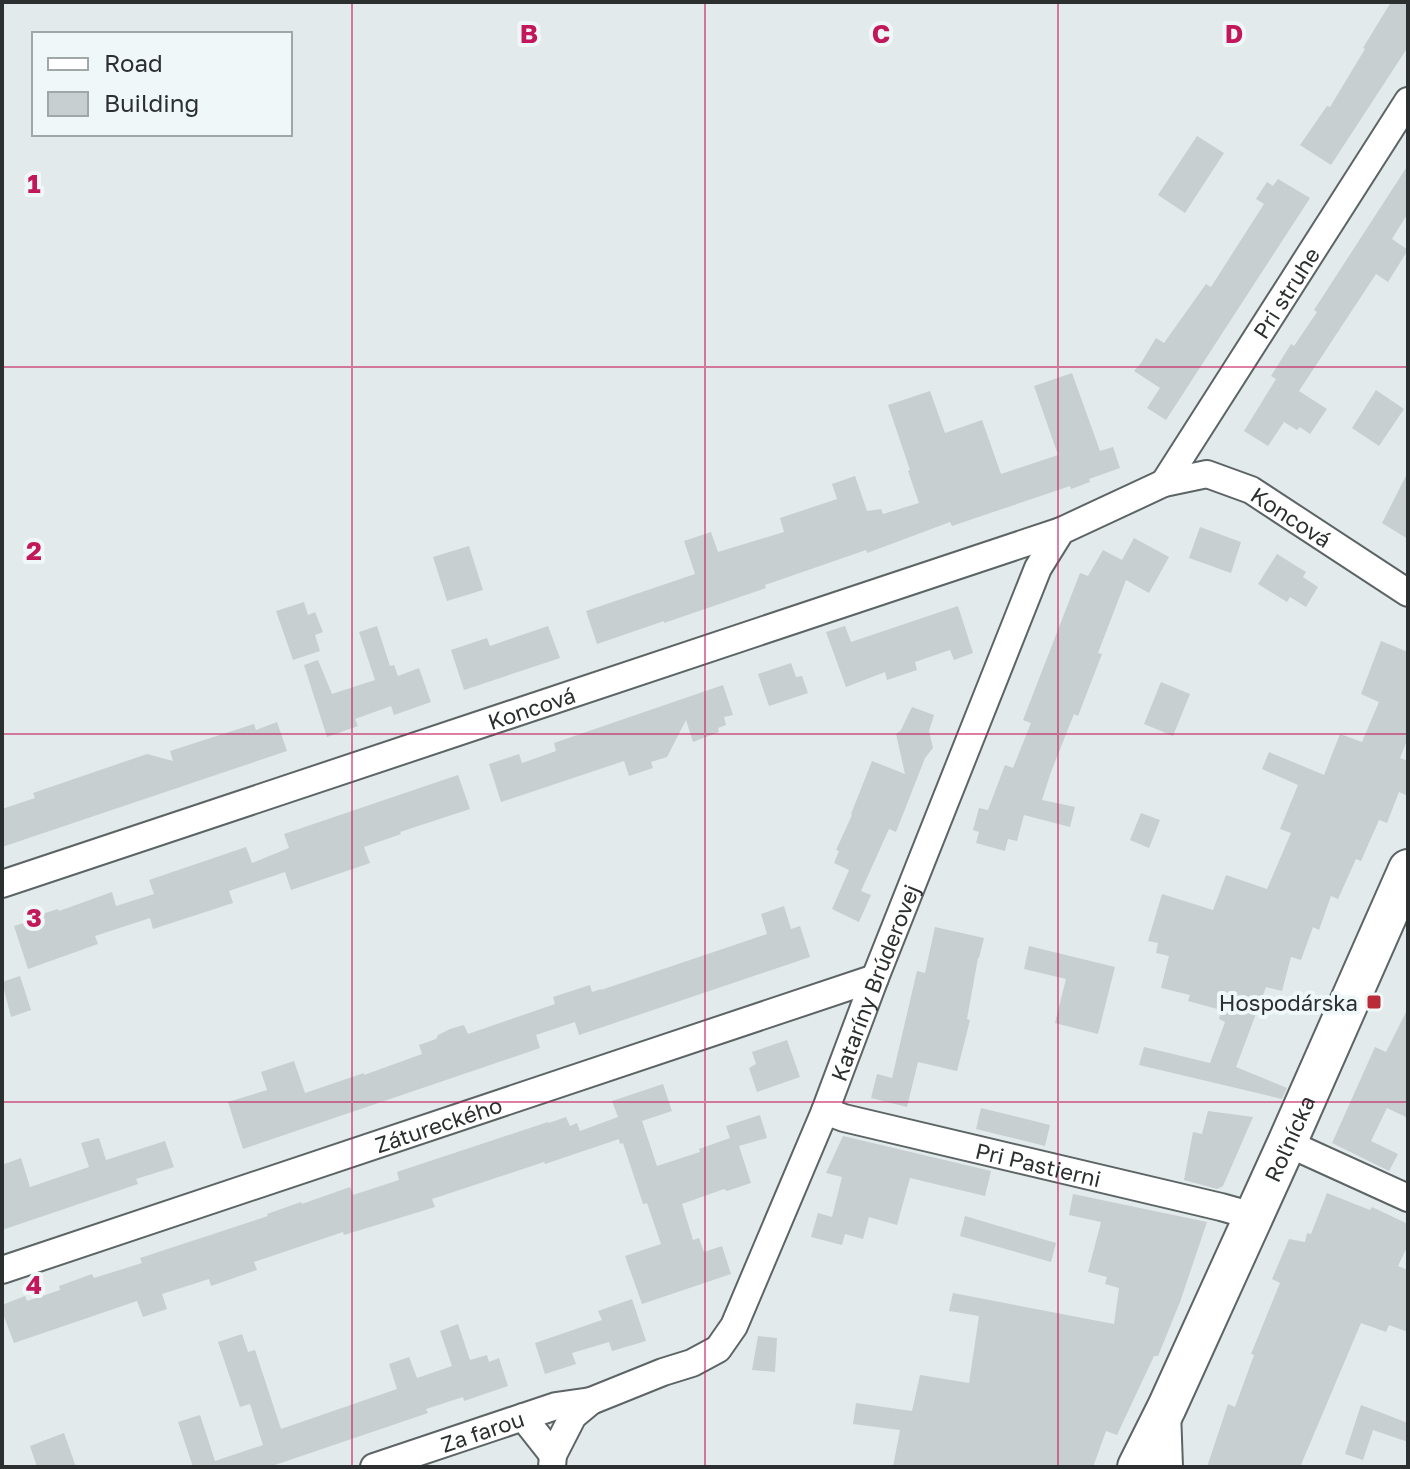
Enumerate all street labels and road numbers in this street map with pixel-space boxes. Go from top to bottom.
street label: Pri struhe [1247,242,1325,343]
street label: Koncová [1246,481,1337,553]
street label: Koncová [484,680,578,735]
street label: Kataríny Brúderovej [824,880,924,1084]
street label: Zátureckého [371,1090,505,1158]
street label: Roľnícka [1258,1091,1320,1186]
street label: Pri Pastierni [973,1136,1104,1192]
street label: Za farou [437,1404,527,1457]

